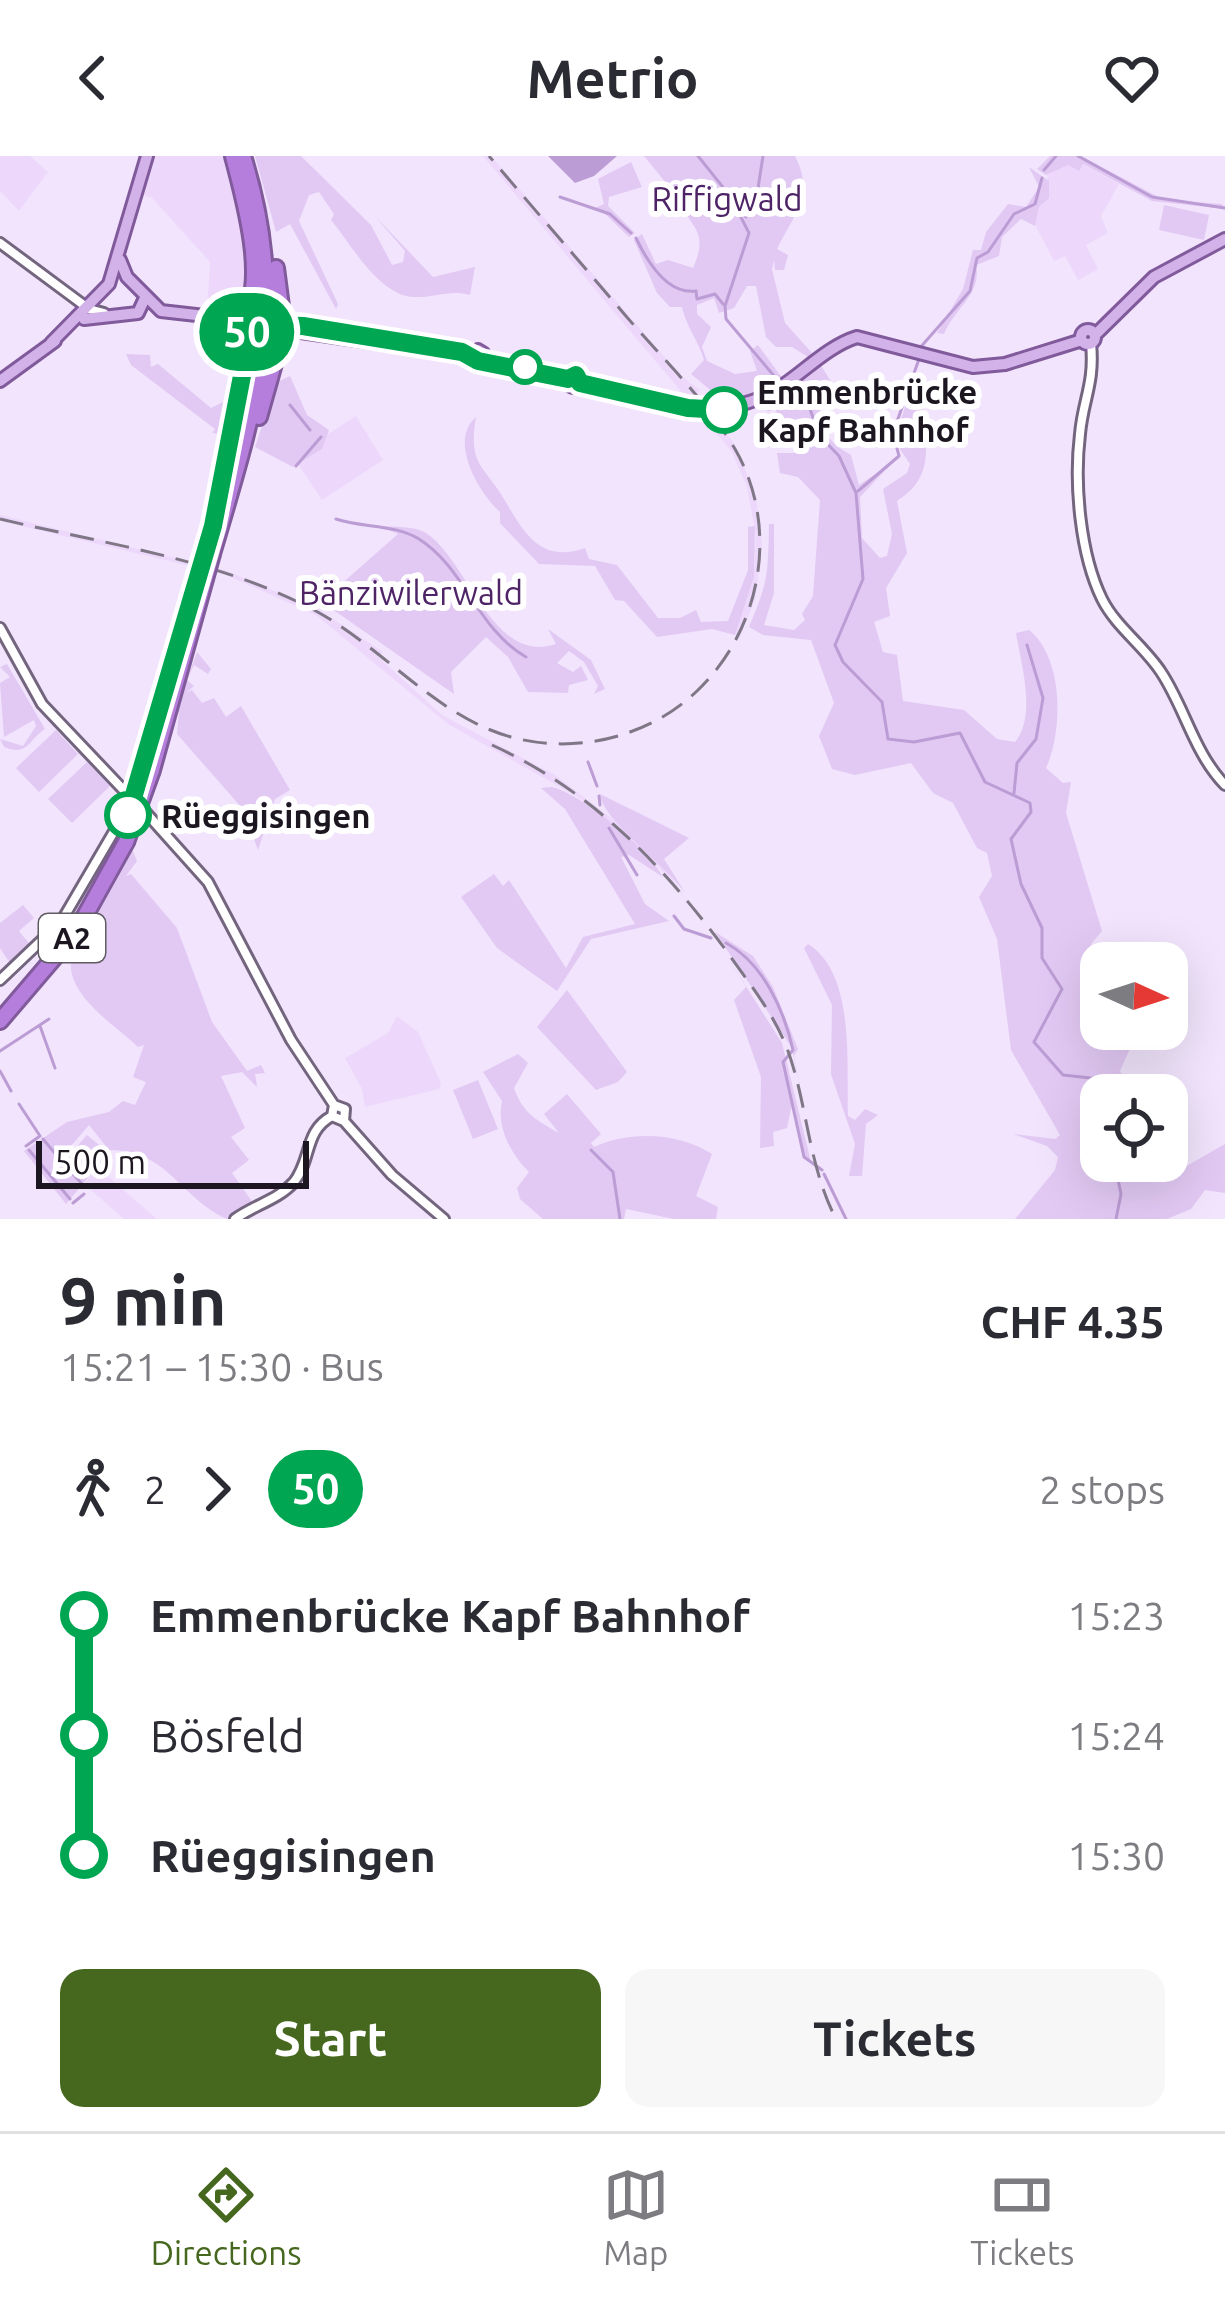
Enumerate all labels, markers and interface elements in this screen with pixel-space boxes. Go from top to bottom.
icon: back [60,45,126,111]
icon: heart [1099,45,1165,111]
text: Metrio [526,48,699,108]
park label: Riffigwald [651,180,803,217]
line badge: 50 [193,293,301,371]
text: 50 [223,308,271,355]
unlabelled marker [509,351,541,383]
place label: Emmenbrücke Kapf Bahnhof [757,373,977,448]
marker: Emmenbrücke Kapf Bahnhof [702,388,746,432]
park label: Bänziwilerwald [299,574,523,611]
marker: Rüeggisingen [106,793,150,837]
place label: Rüeggisingen [161,797,371,834]
road number: A2 [39,914,105,962]
north arrow [1080,942,1188,1050]
map controls [1080,942,1188,1182]
button: locate [1080,1074,1188,1182]
scale bar [36,1135,309,1188]
text: 500 m [54,1143,146,1180]
text: 9 min [60,1263,227,1337]
text: CHF 4.35 [980,1296,1165,1347]
text: 15:21 – 15:30 · Bus [60,1345,384,1388]
icon: walk [60,1456,126,1522]
icon: forward [184,1456,250,1522]
text: 50 [292,1465,339,1512]
text: 2 [144,1468,166,1511]
text: 2 stops [1039,1468,1165,1511]
text: Emmenbrücke Kapf Bahnhof [150,1590,750,1641]
text: 15:23 [1067,1594,1165,1637]
text: Bösfeld [150,1710,305,1761]
text: 15:24 [1067,1714,1165,1757]
text: Rüeggisingen [150,1830,436,1881]
text: 15:30 [1067,1834,1165,1877]
button: Start [60,1969,601,2107]
button: Tickets [625,1969,1165,2107]
tab: Directions [151,2162,302,2271]
tab: Map [603,2162,669,2271]
tab: Tickets [970,2162,1074,2271]

